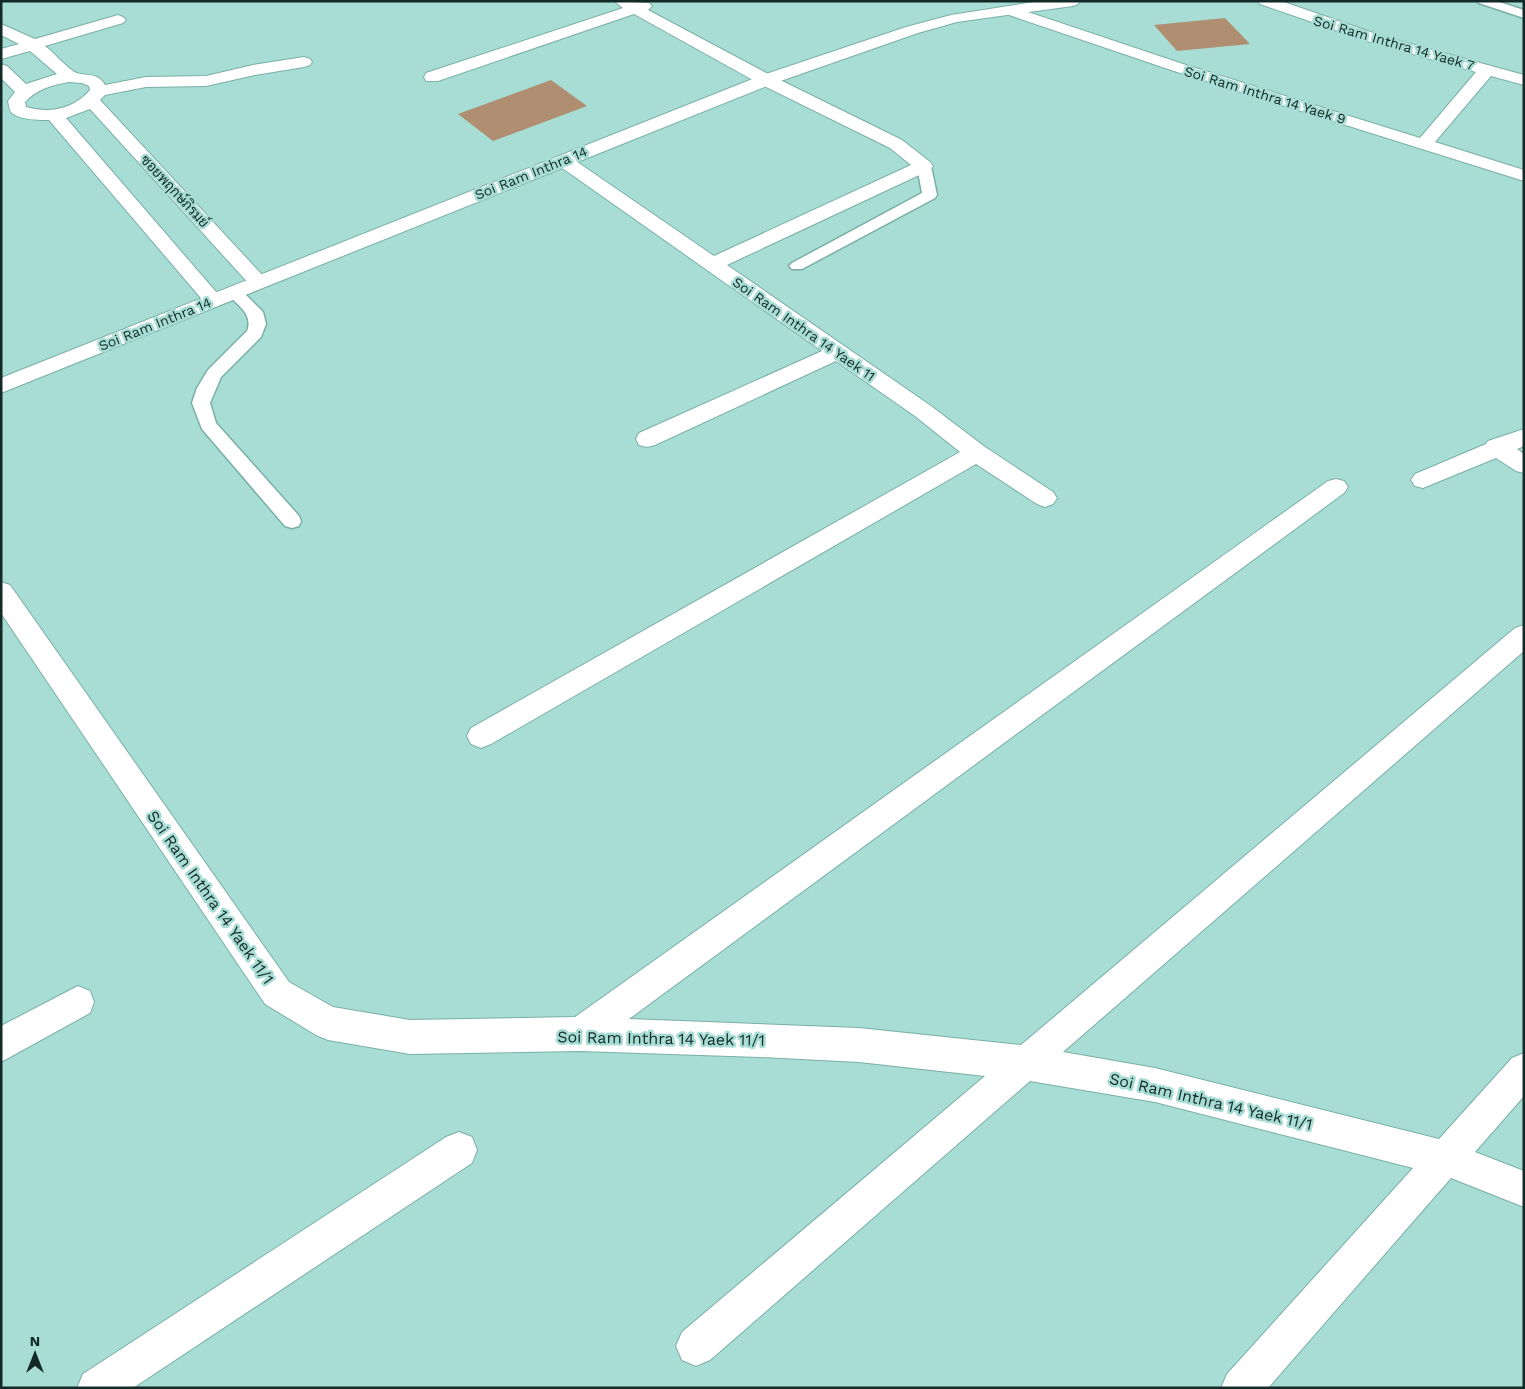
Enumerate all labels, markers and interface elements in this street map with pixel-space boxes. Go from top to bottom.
street label: Soi Ram Inthra 14 Yaek 7 [1312,12,1476,74]
street label: Soi Ram Inthra 14 Yaek 9 [1182,63,1348,127]
street label: Soi Ram Inthra 14 [472,143,590,203]
street label: ซอยพฤกษ์ภิรมย์ [137,151,213,231]
street label: Soi Ram Inthra 14 Yaek 11 [730,274,878,384]
street label: Soi Ram Inthra 14 [96,294,214,354]
street label: Soi Ram Inthra 14 Yaek 11/1 [143,807,278,988]
street label: Soi Ram Inthra 14 Yaek 11/1 [557,1027,765,1050]
street label: Soi Ram Inthra 14 Yaek 11/1 [1108,1069,1314,1134]
north arrow [10,1329,60,1379]
text: N [30,1333,40,1349]

